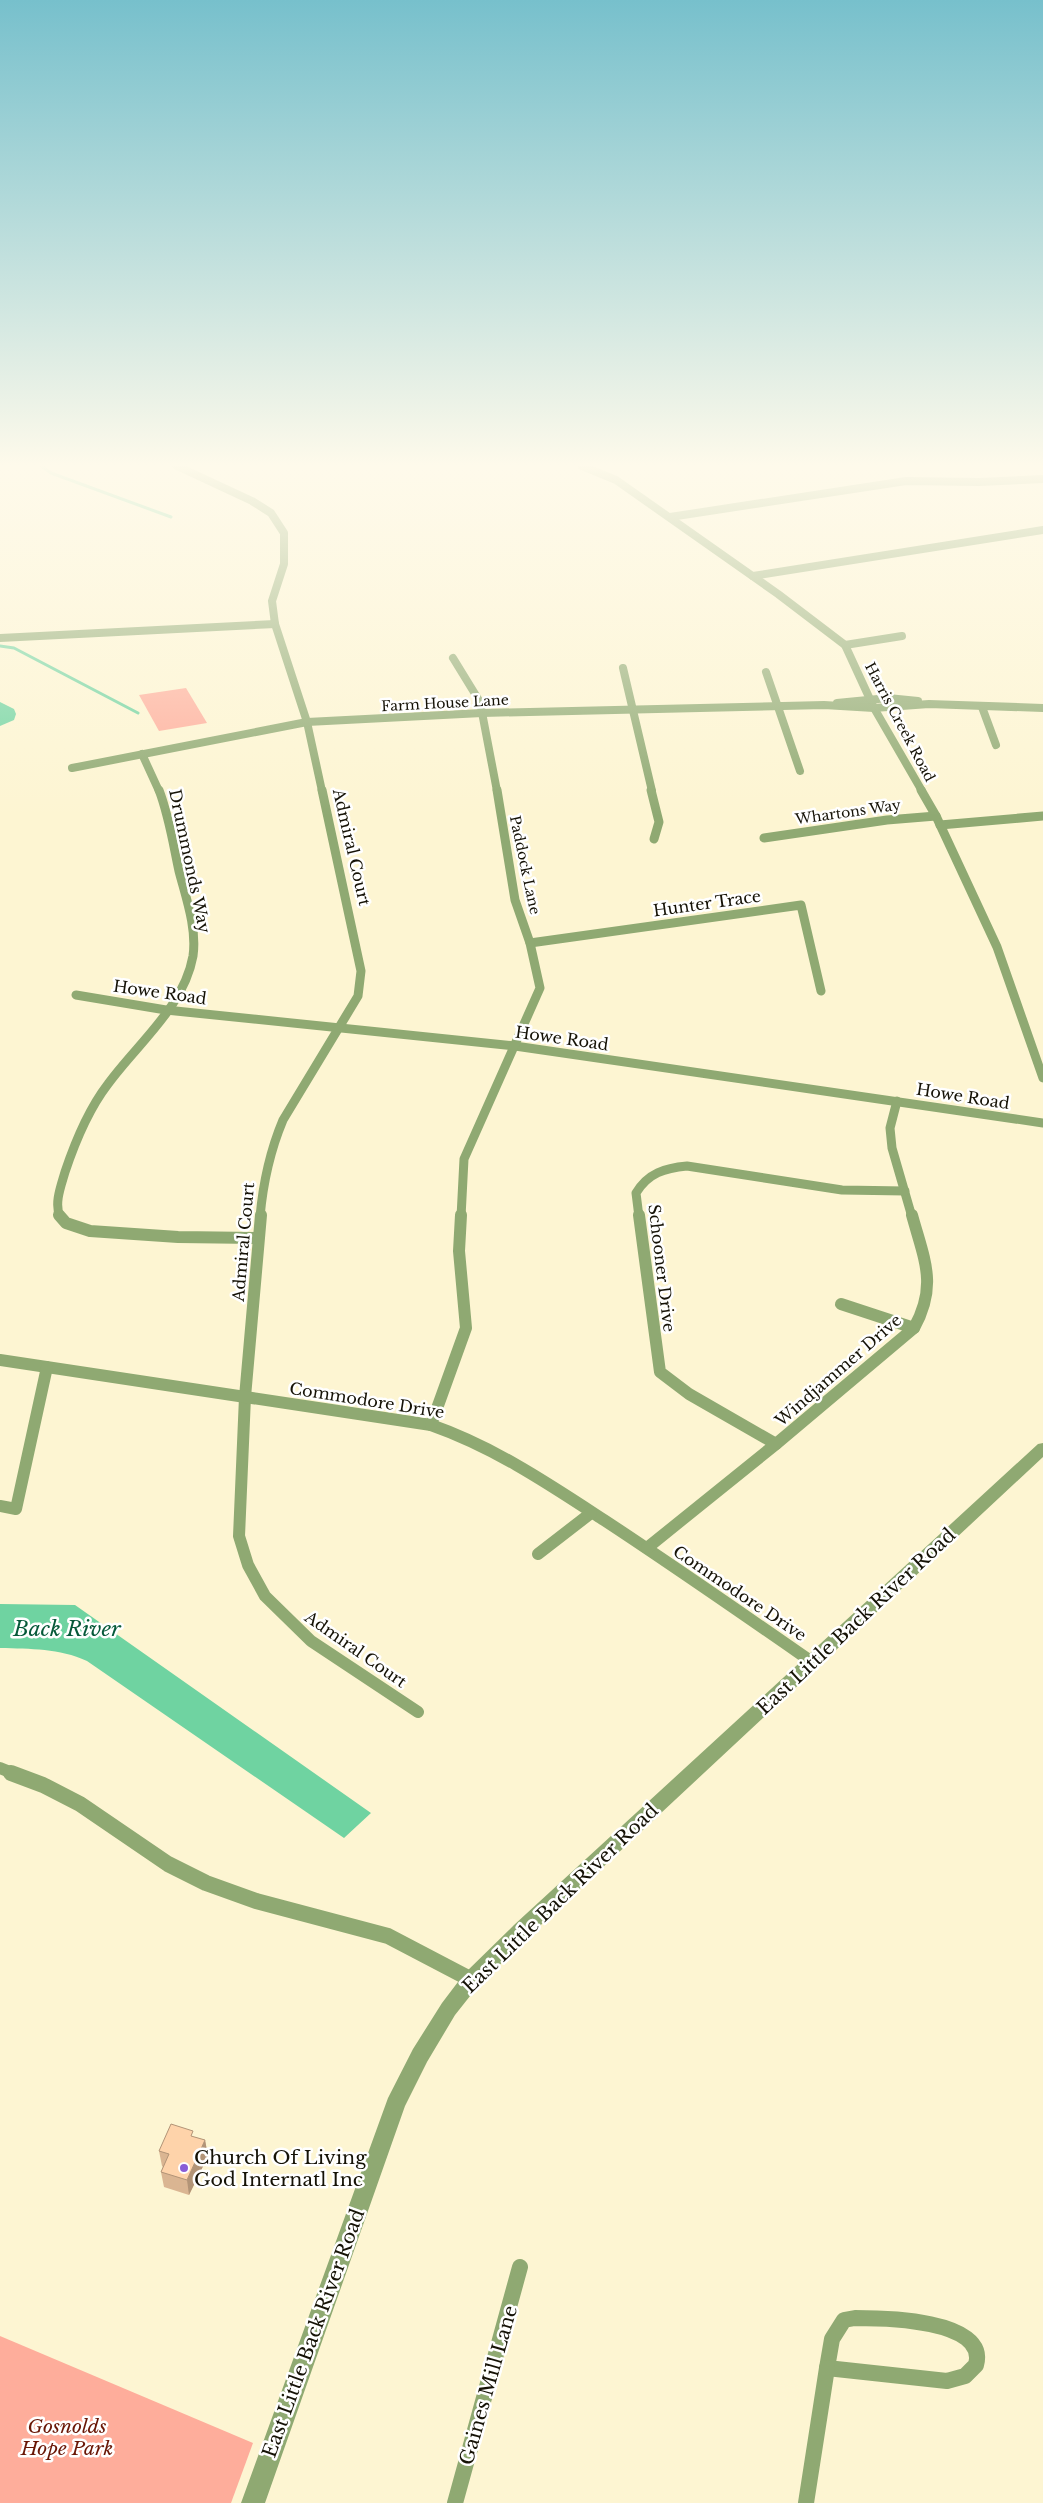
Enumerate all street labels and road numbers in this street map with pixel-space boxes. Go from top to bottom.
street label: Harris Creek Road [861,659,939,785]
street label: Farm House Lane [381,691,509,715]
street label: Admiral Court [329,786,375,907]
street label: Drummonds Way [165,787,215,935]
street label: Whartons Way [793,796,902,828]
street label: Paddock Lane [506,814,544,916]
street label: Hunter Trace [652,886,762,920]
street label: Howe Road [112,976,208,1008]
street label: Howe Road [514,1022,610,1054]
street label: Howe Road [915,1079,1011,1113]
street label: Admiral Court [228,1182,258,1303]
street label: Schooner Drive [644,1203,680,1333]
street label: Windjammer Drive [770,1310,905,1431]
street label: Commodore Drive [288,1378,446,1422]
street label: East Little Back River Road [752,1523,960,1719]
street label: Commodore Drive [670,1541,810,1645]
street label: Admiral Court [300,1606,411,1691]
street label: East Little Back River Road [458,1799,663,1998]
street label: East Little Back River Road [258,2206,369,2461]
street label: Gaines Mill Lane [455,2303,522,2468]

